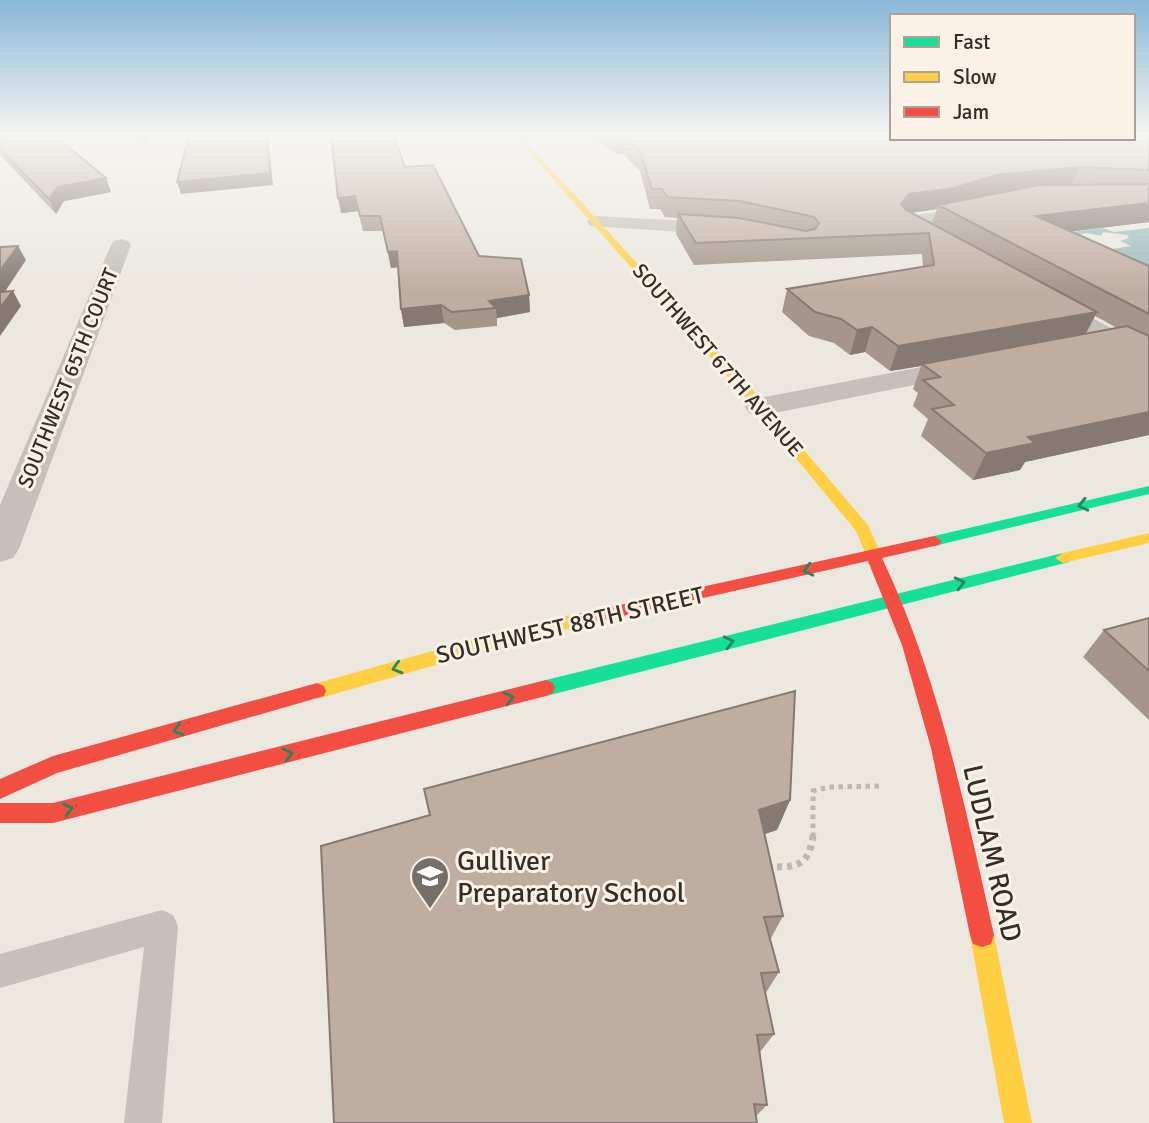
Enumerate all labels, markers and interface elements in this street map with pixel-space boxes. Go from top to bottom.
legend [890,14,1135,140]
text: Fast [953,29,990,55]
text: Slow [953,64,997,90]
text: Jam [953,99,989,125]
street label: SOUTHWEST 67TH AVENUE [627,258,809,462]
street label: SOUTHWEST 65TH COURT [12,264,124,492]
one-way arrow [1077,497,1089,511]
one-way arrow [802,562,814,576]
one-way arrow [954,577,966,591]
street label: SOUTHWEST 88TH STREET [433,580,707,670]
one-way arrow [723,636,735,650]
one-way arrow [391,660,403,674]
one-way arrow [503,692,515,706]
one-way arrow [172,722,184,737]
one-way arrow [282,748,294,762]
street label: LUDLAM ROAD [955,761,1029,945]
one-way arrow [62,803,74,817]
place label: Gulliver Preparatory School [457,844,685,910]
school or university icon: Gulliver Preparatory School [409,855,451,910]

